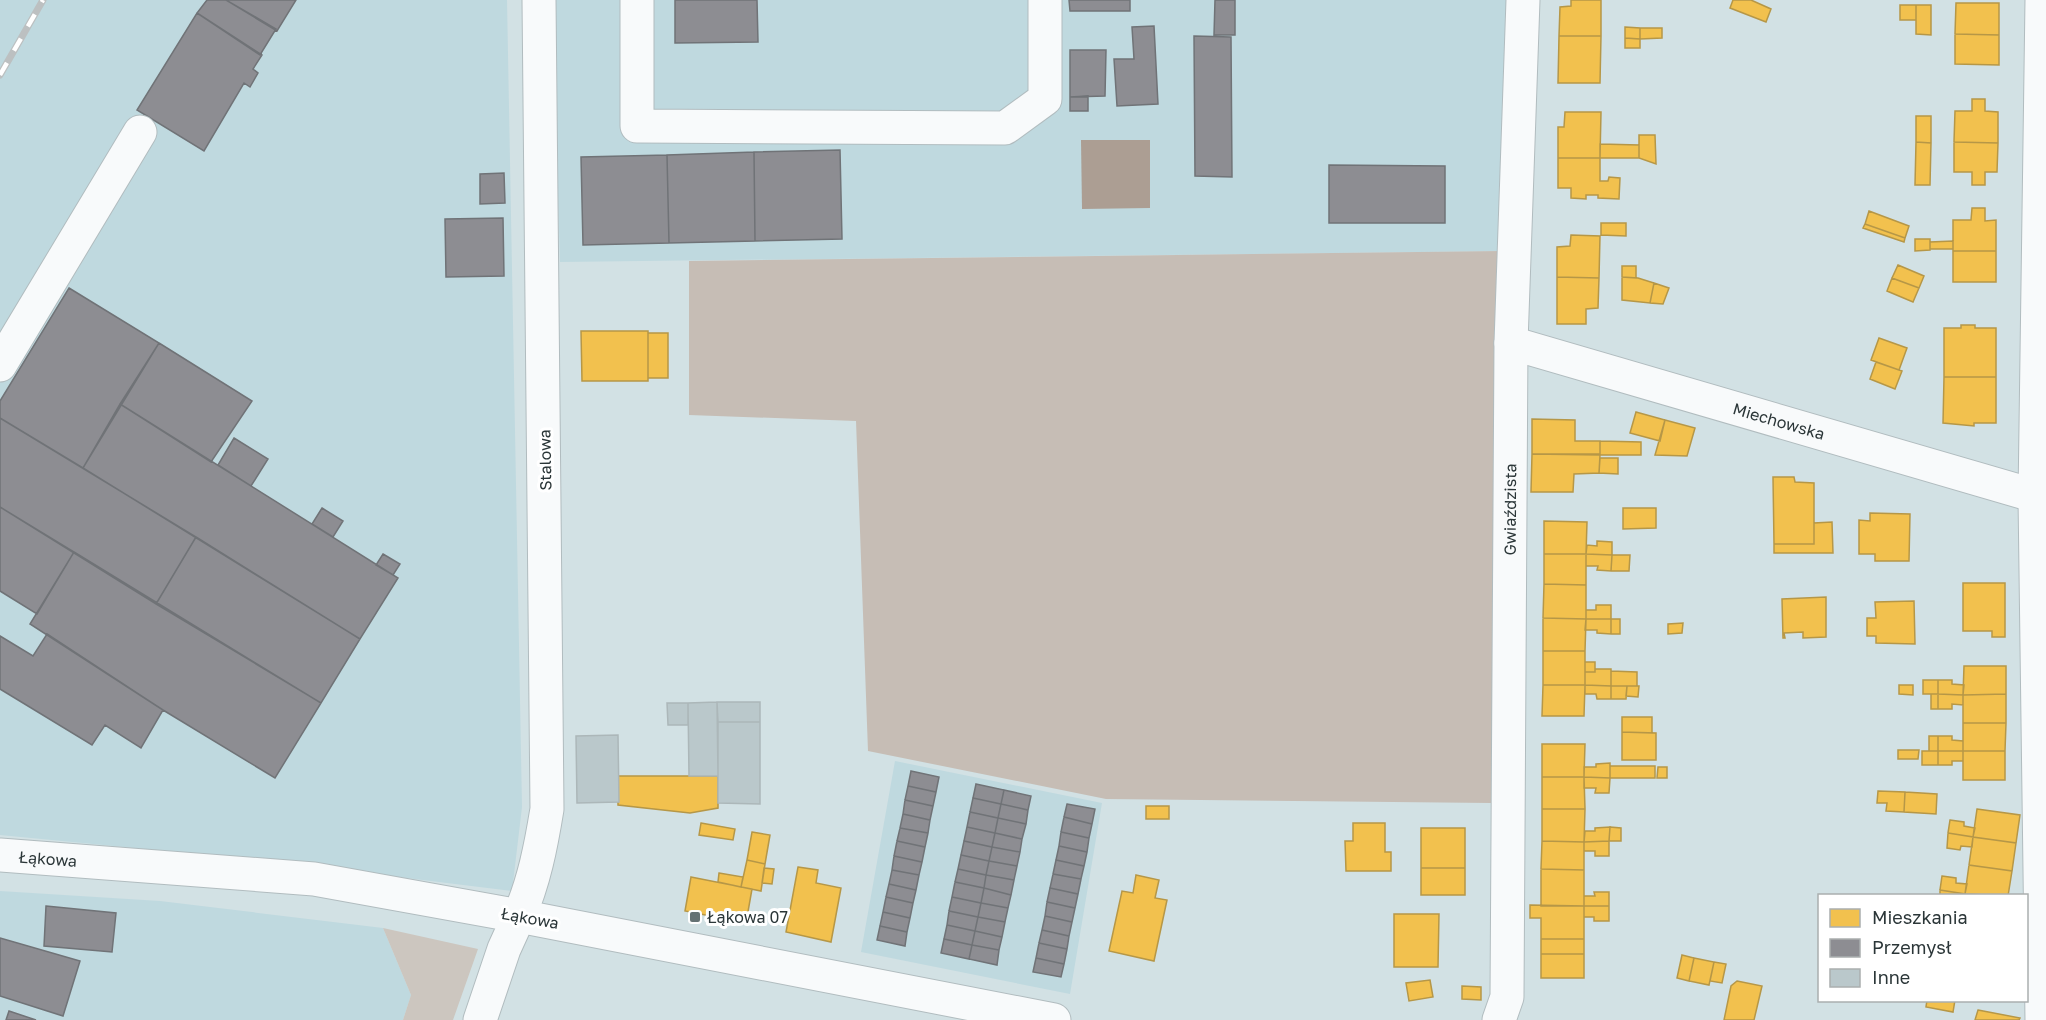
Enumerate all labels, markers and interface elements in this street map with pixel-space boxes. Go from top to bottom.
street label: Miechowska [1731,398,1827,444]
street label: Stalowa [534,429,556,491]
street label: Gwiaździsta [1500,463,1520,555]
street label: Łąkowa [18,846,78,871]
legend [1818,894,2028,1002]
street label: Łąkowa [499,903,561,933]
text: Mieszkania [1872,906,1968,928]
place label: Łąkowa 07 [707,907,788,927]
marker: Łąkowa 07 [688,910,702,924]
text: Przemysł [1872,936,1952,958]
text: Inne [1872,966,1910,988]

